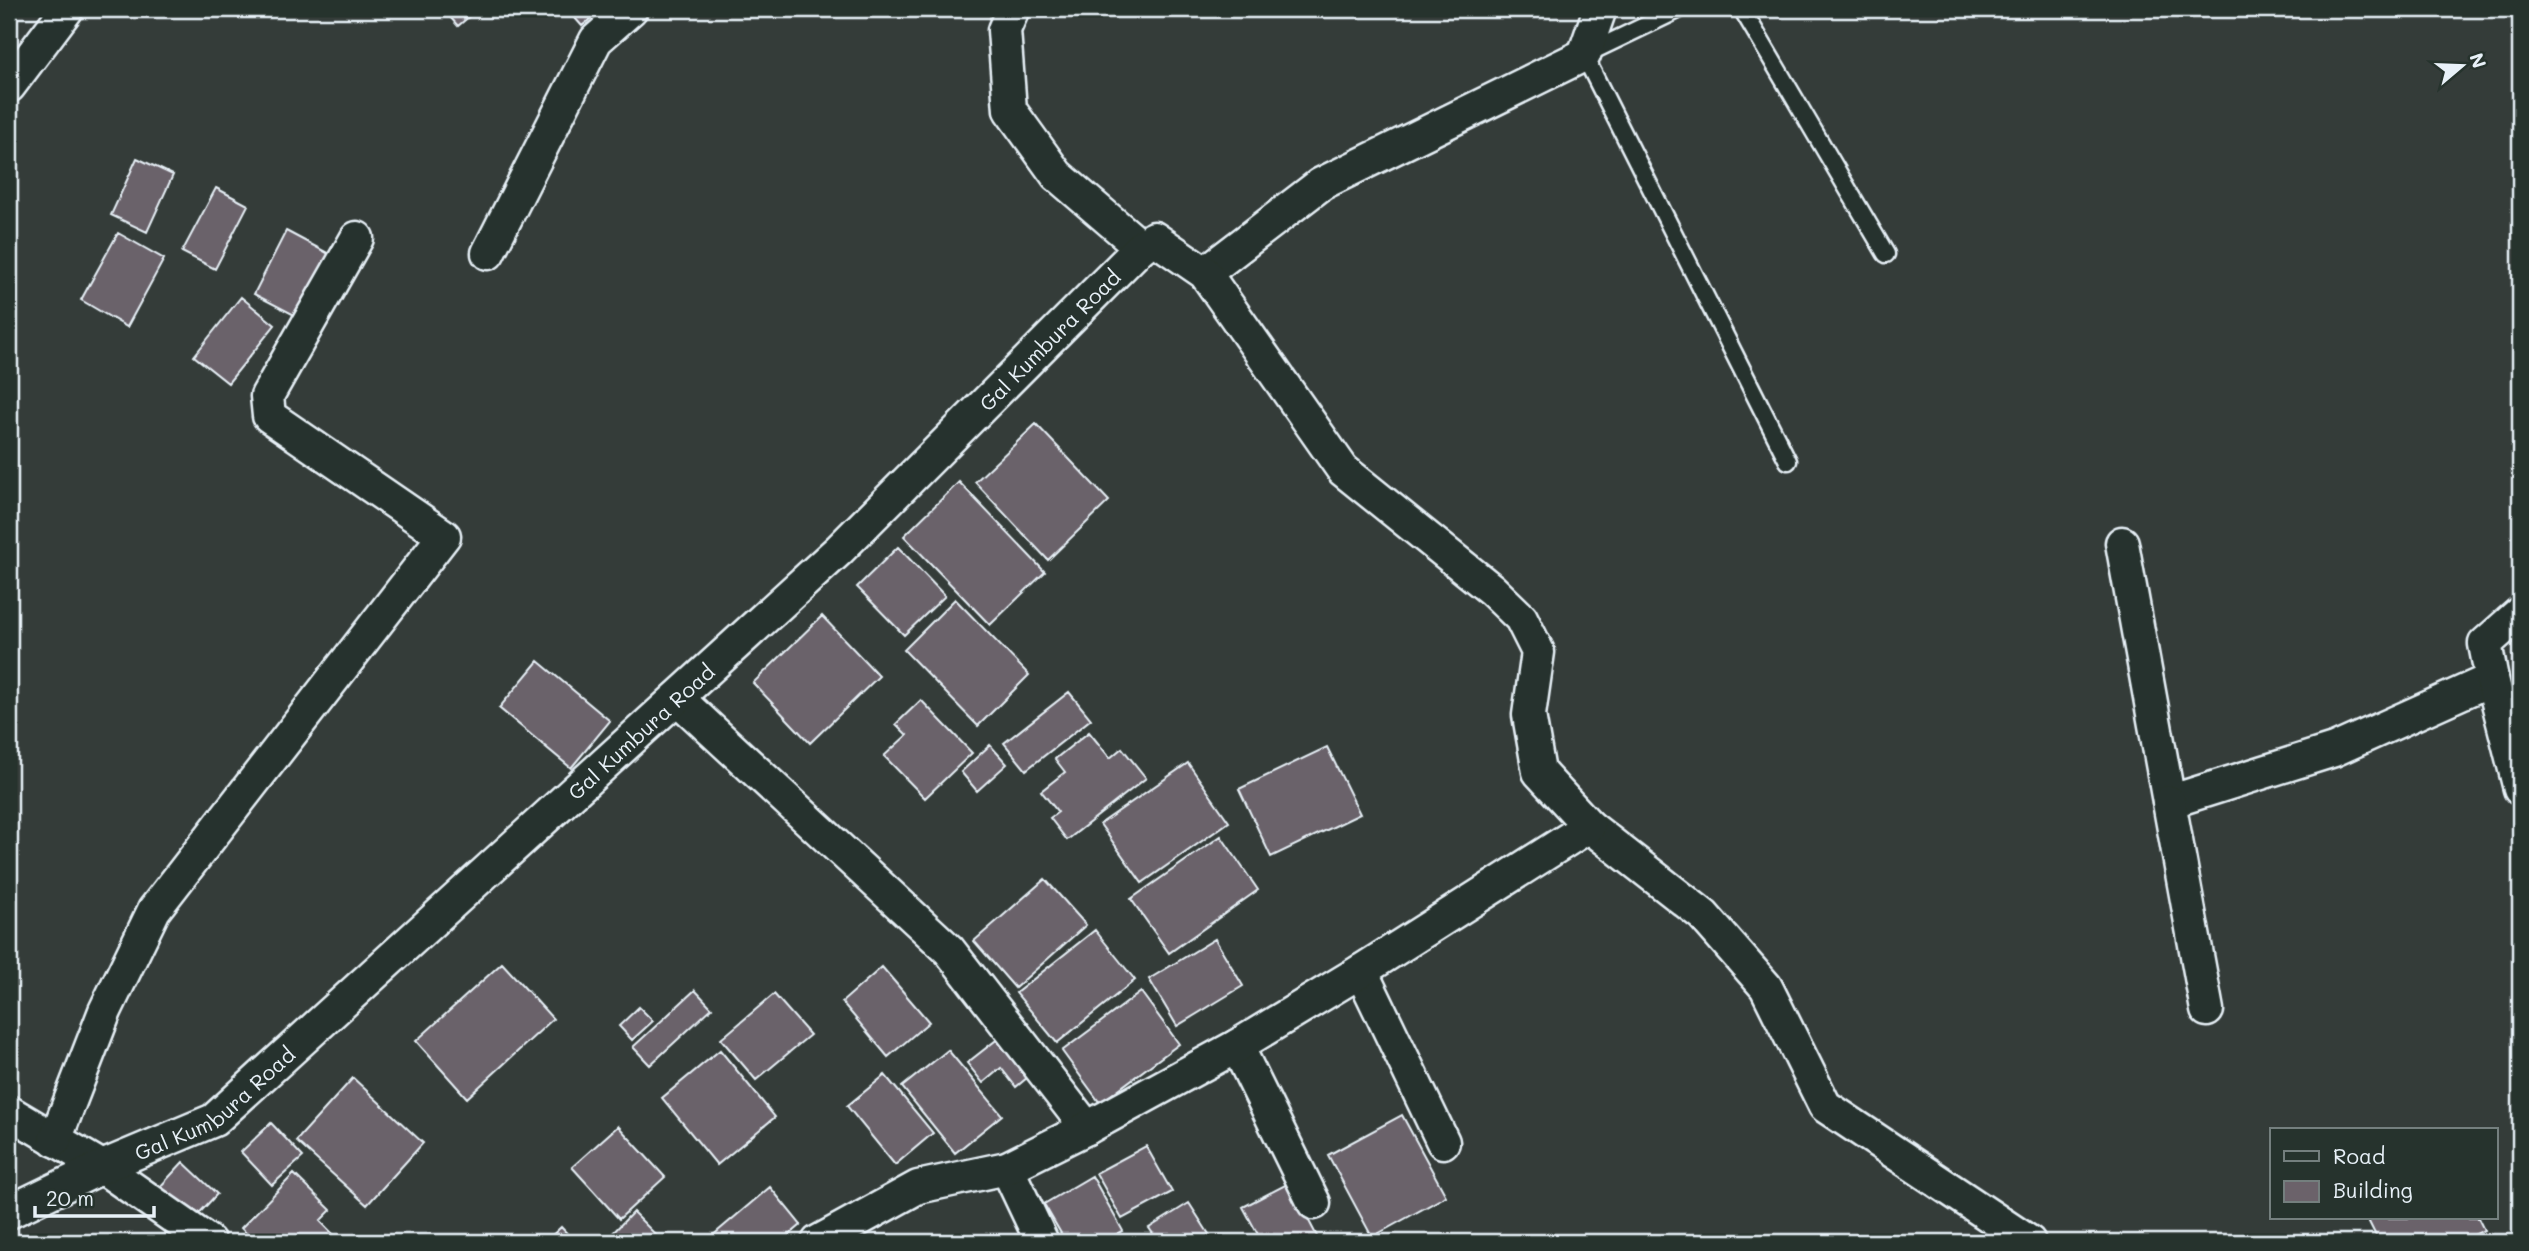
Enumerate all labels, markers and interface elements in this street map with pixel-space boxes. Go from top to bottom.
north arrow [2428,32,2498,102]
text: N [2464,49,2493,71]
street label: Gal Kumbura Road [973,263,1125,416]
street label: Gal Kumbura Road [561,657,720,805]
street label: Gal Kumbura Road [130,1040,300,1166]
legend [2270,1128,2498,1220]
text: Road [2333,1142,2385,1169]
scale bar [35,1174,154,1218]
text: Building [2333,1176,2413,1203]
text: 20 m [46,1184,94,1211]

